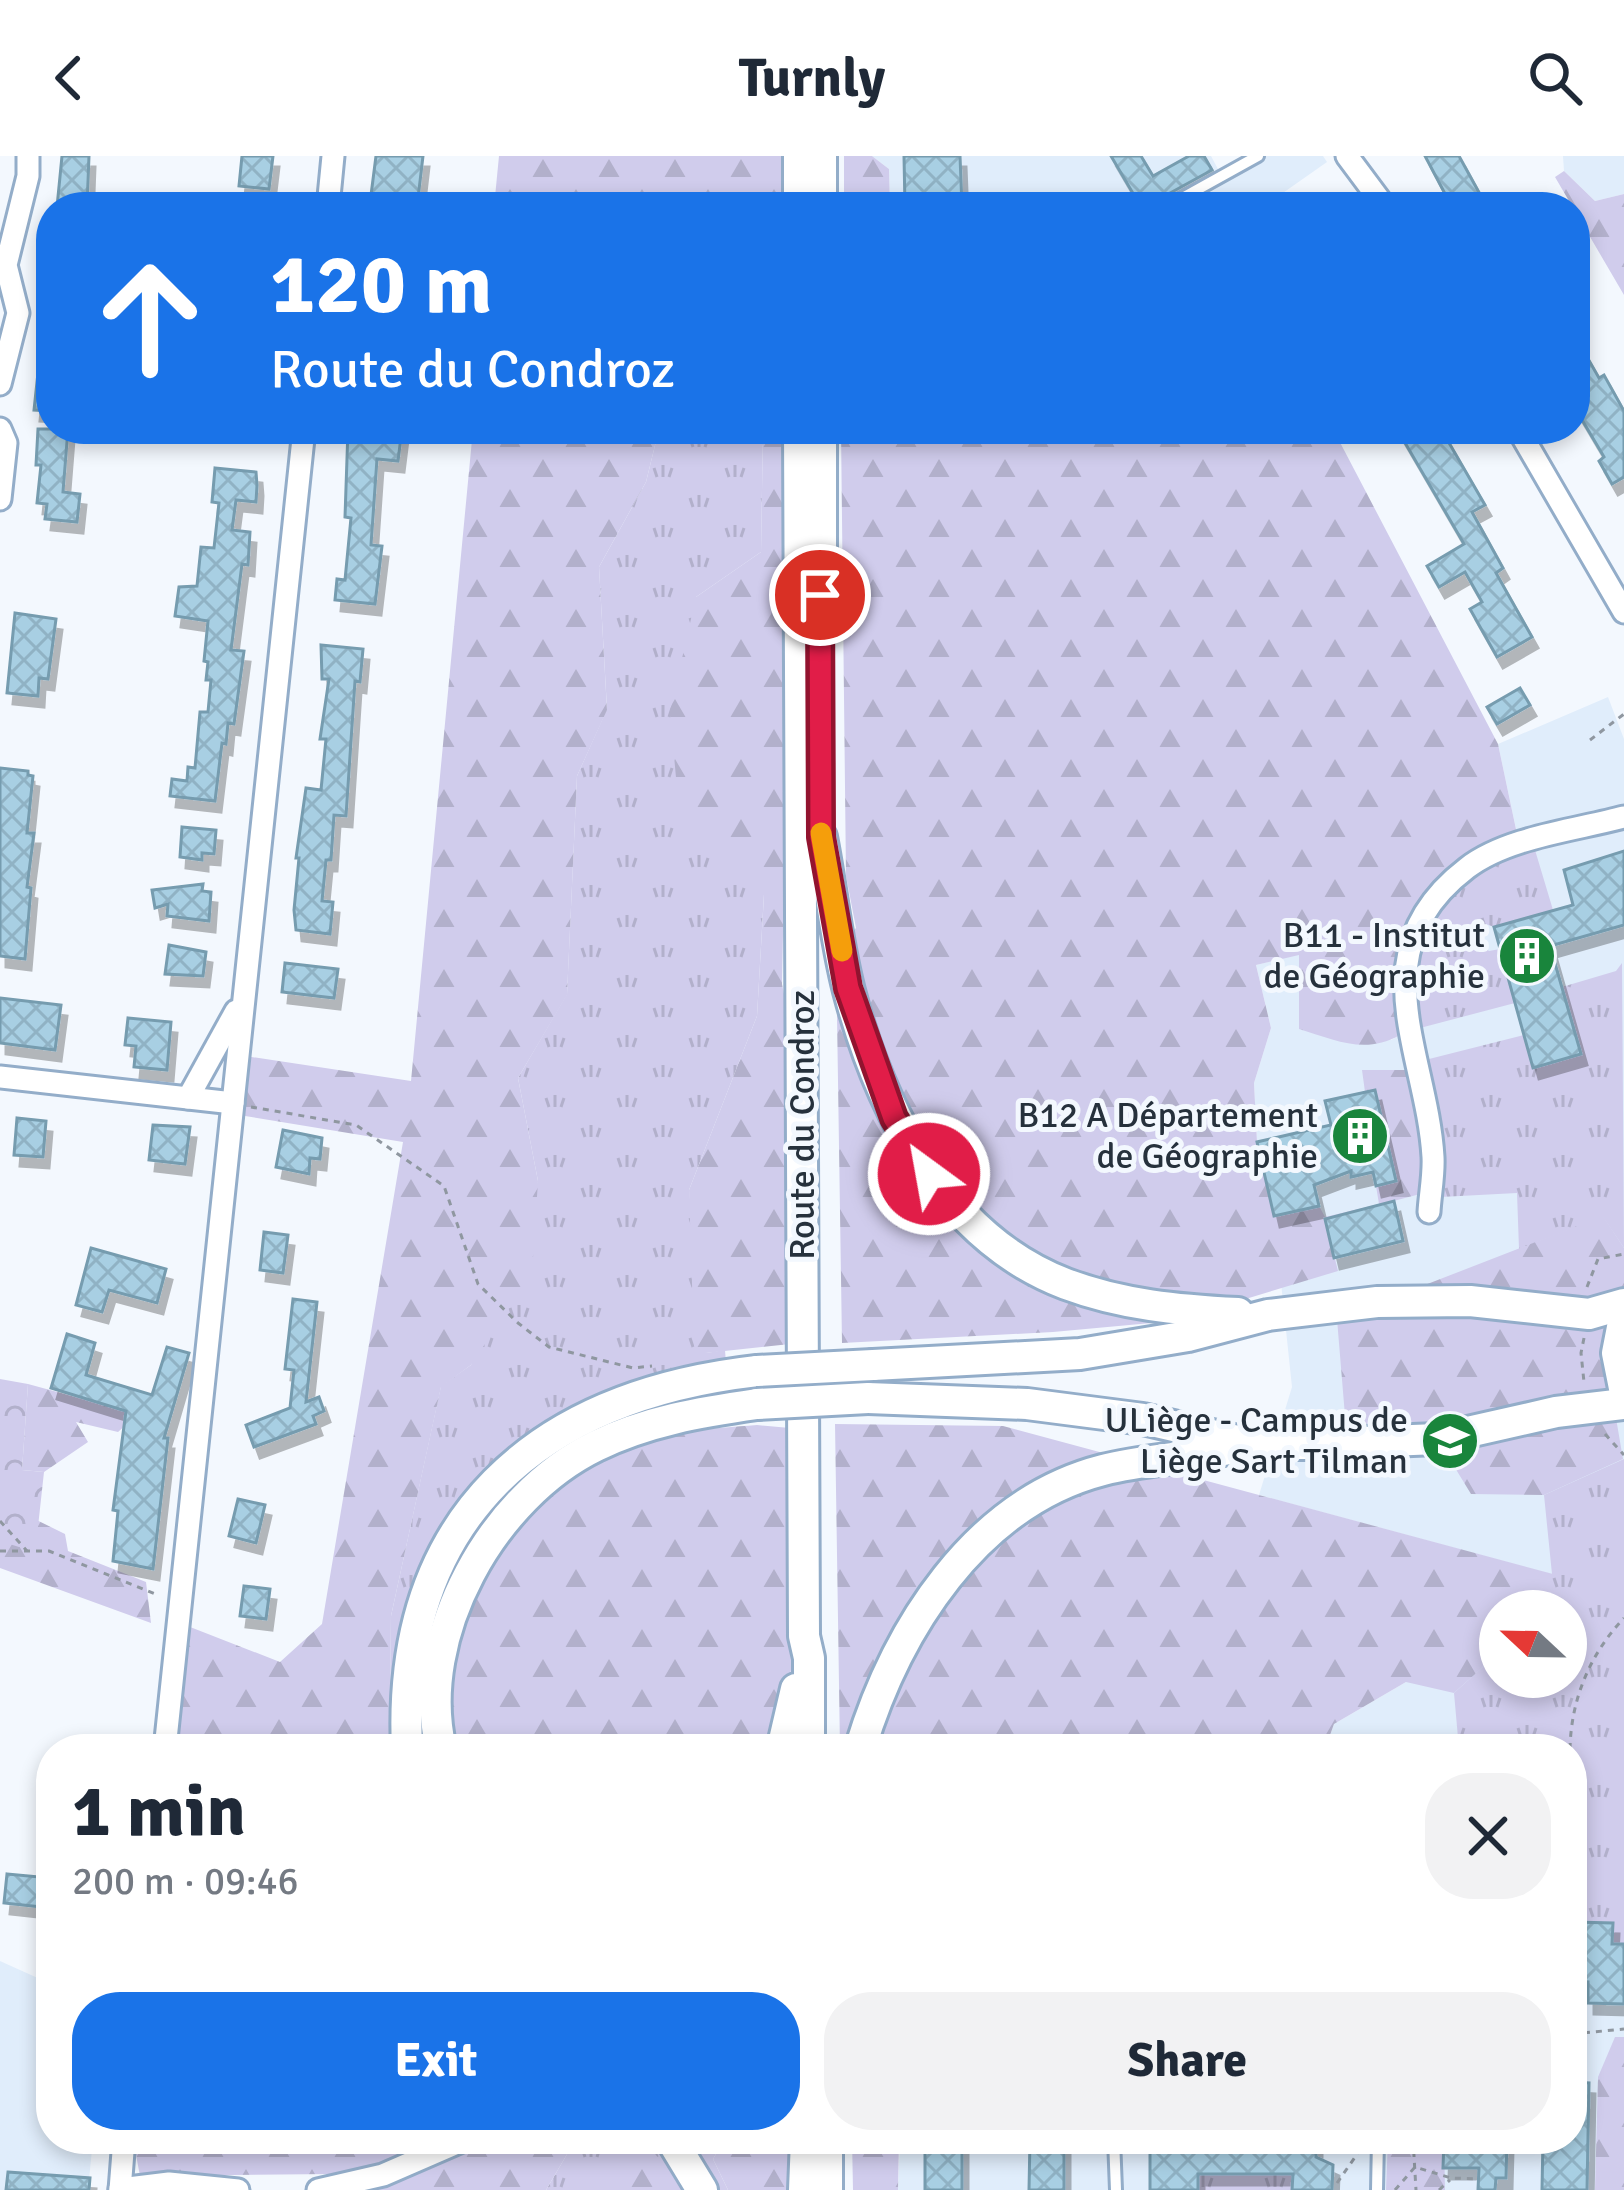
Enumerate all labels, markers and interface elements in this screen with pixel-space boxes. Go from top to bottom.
icon: back [36,45,102,111]
text: Turnly [739,45,885,112]
icon: search [1522,45,1588,111]
text: 120 m [270,233,492,337]
icon: ahead [72,240,228,396]
text: Route du Condroz [270,336,675,403]
pin [769,544,871,646]
icon: arrive [787,562,853,628]
place label: B11 - Institut de Géographie [1263,913,1485,999]
building icon: B11 - Institut de Géographie [1496,925,1558,987]
street label: Route du Condroz [780,990,825,1260]
place label: B12 A Département de Géographie [1018,1093,1318,1179]
building icon: B12 A Département de Géographie [1329,1105,1391,1167]
position arrow [866,1111,992,1237]
place label: ULiège - Campus de Liège Sart Tilman [1105,1398,1408,1484]
school or university icon: ULiège - Campus de Liège Sart Tilman [1419,1410,1481,1472]
north arrow [1479,1590,1587,1698]
map controls [1479,1590,1587,1698]
text: 1 min [72,1767,246,1856]
button: close [1425,1773,1551,1899]
text: 200 m · 09:46 [72,1857,299,1905]
button: Exit [72,1992,800,2130]
button: Share [824,1992,1551,2130]

